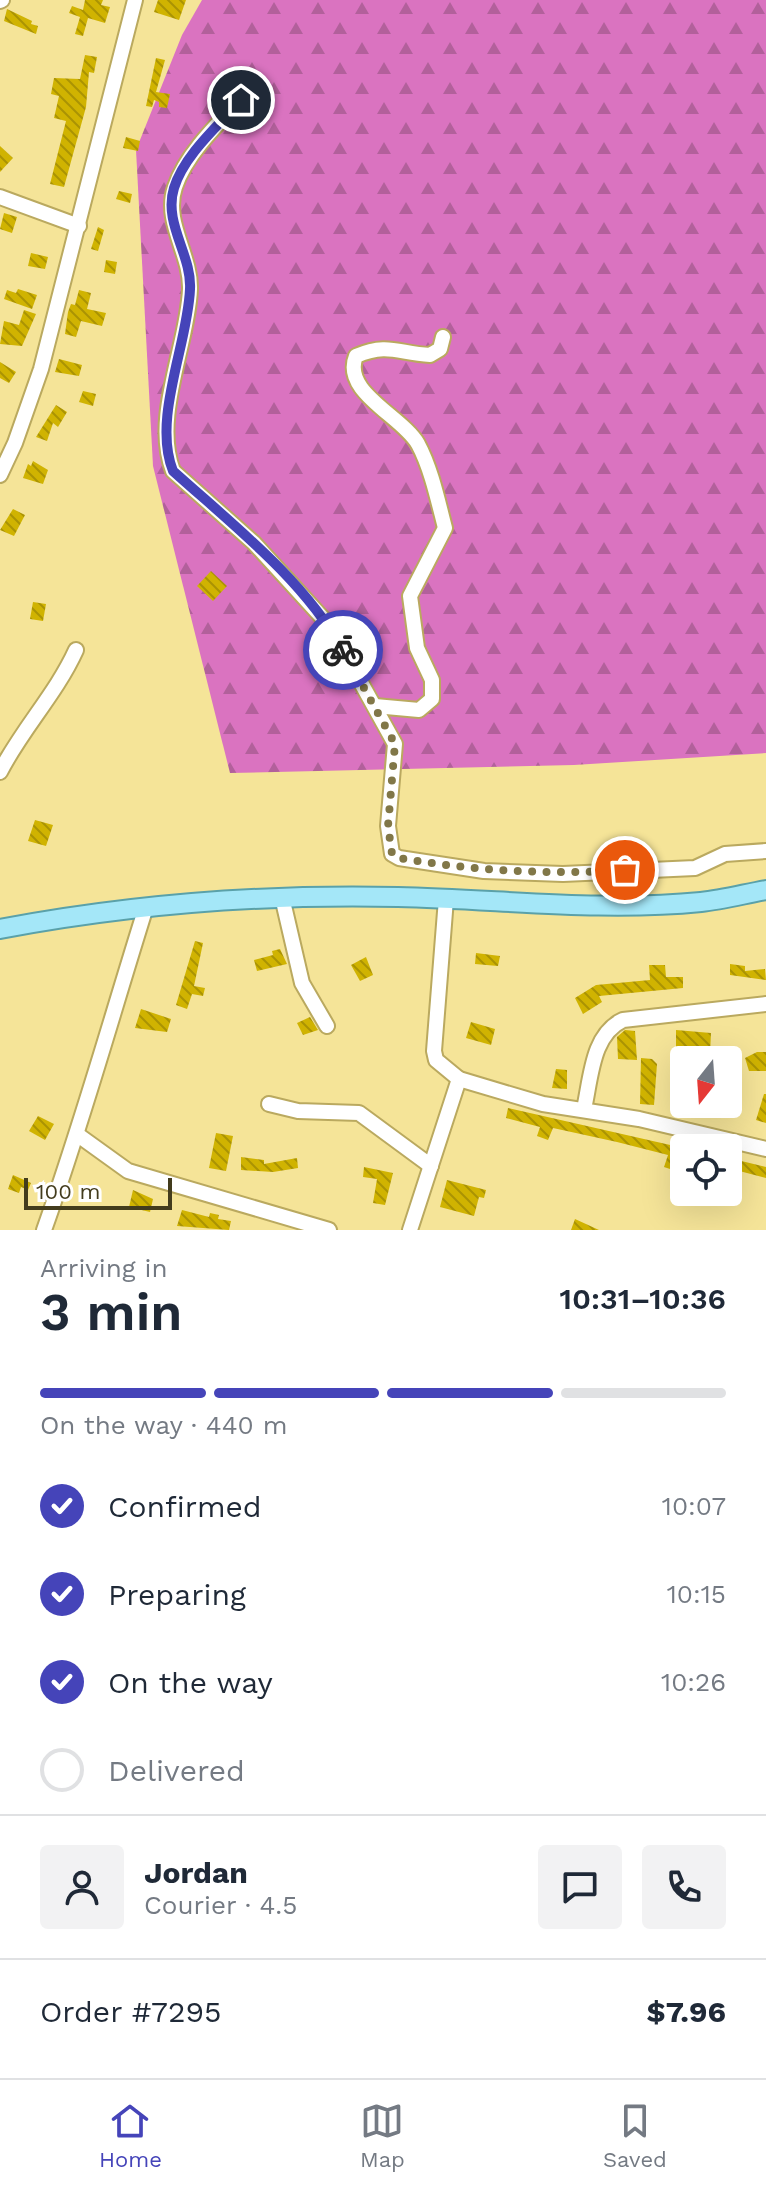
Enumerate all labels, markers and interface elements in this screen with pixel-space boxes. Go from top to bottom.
pin [207,66,275,134]
icon: home [219,78,263,122]
courier [303,610,383,690]
icon: bike [321,628,365,672]
pin [591,836,659,904]
icon: bag [603,848,647,892]
north arrow [670,1046,742,1118]
map controls [670,1046,742,1206]
button: locate [670,1134,742,1206]
scale bar [24,1174,172,1210]
text: 100 m [36,1179,100,1204]
text: Arriving in [40,1253,168,1283]
text: 10:31–10:36 [559,1281,726,1316]
text: 3 min [40,1282,183,1343]
text: On the way · 440 m [40,1410,287,1440]
icon: check [40,1484,84,1528]
text: Confirmed [108,1489,262,1524]
text: 10:07 [662,1491,726,1521]
icon: check [40,1572,84,1616]
text: Preparing [108,1577,246,1612]
text: 10:15 [667,1579,726,1609]
icon: check [40,1660,84,1704]
text: On the way [108,1665,273,1700]
text: 10:26 [661,1667,726,1697]
text: Delivered [108,1753,245,1788]
button: person [40,1845,124,1929]
button: chat [538,1845,622,1929]
button: phone [642,1845,726,1929]
text: Jordan [144,1855,248,1890]
text: Courier · 4.5 [144,1890,297,1920]
text: Order #7295 [40,1994,221,2029]
text: $7.96 [646,1994,726,2029]
tab: Home [99,2099,162,2172]
tab: Map [360,2099,405,2172]
tab: Saved [603,2099,667,2172]

